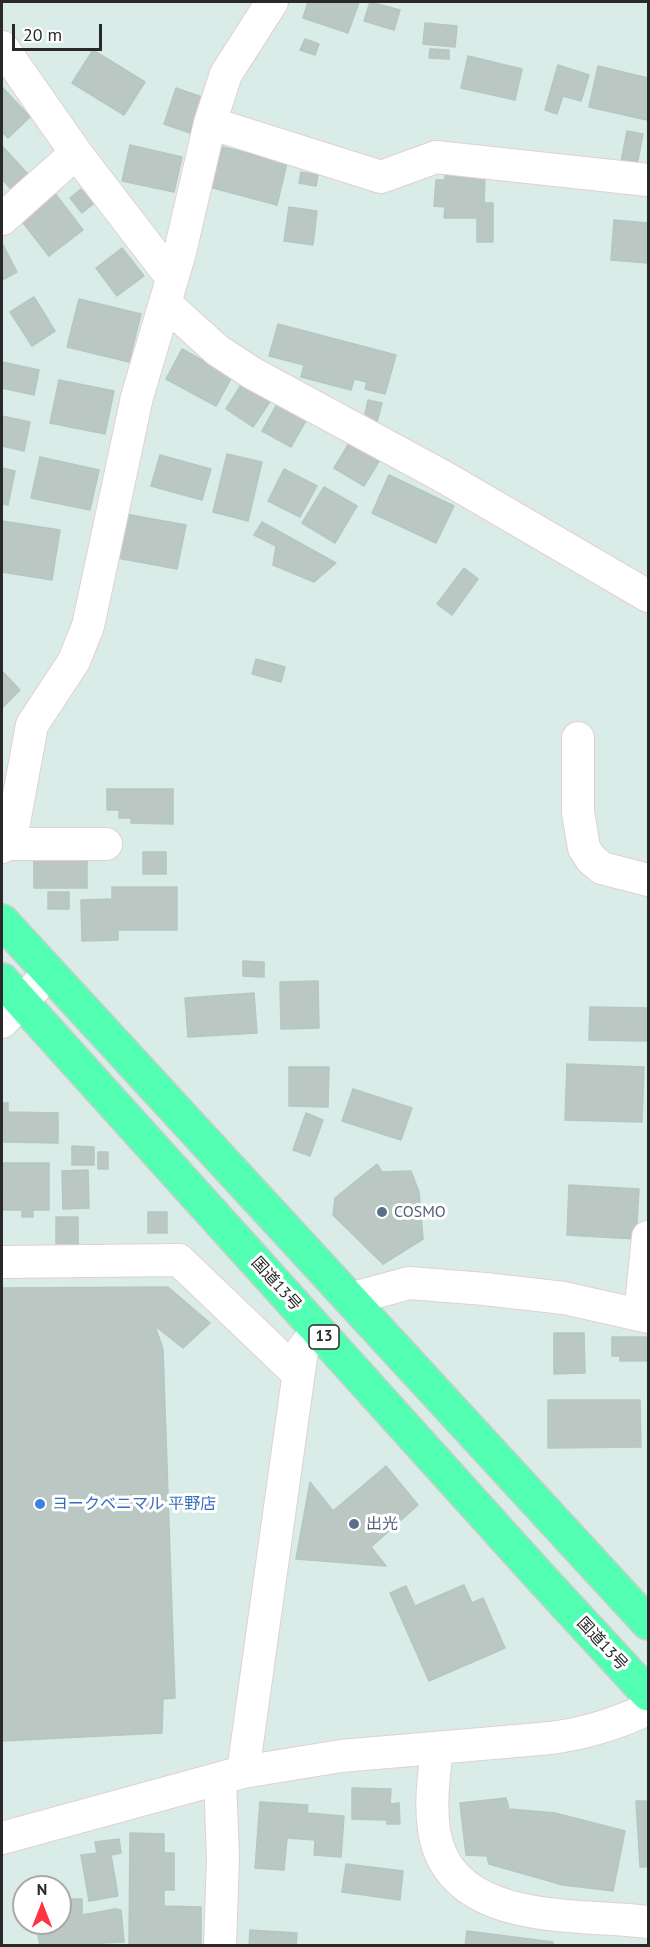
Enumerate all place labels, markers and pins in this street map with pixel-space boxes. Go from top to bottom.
place label: COSMO [394,1202,446,1222]
marker: COSMO [375,1205,389,1219]
place label: ヨークベニマル 平野店 [52,1494,216,1514]
marker: ヨークベニマル 平野店 [33,1497,47,1511]
place label: 出光 [366,1514,398,1534]
marker: 出光 [347,1517,361,1531]

